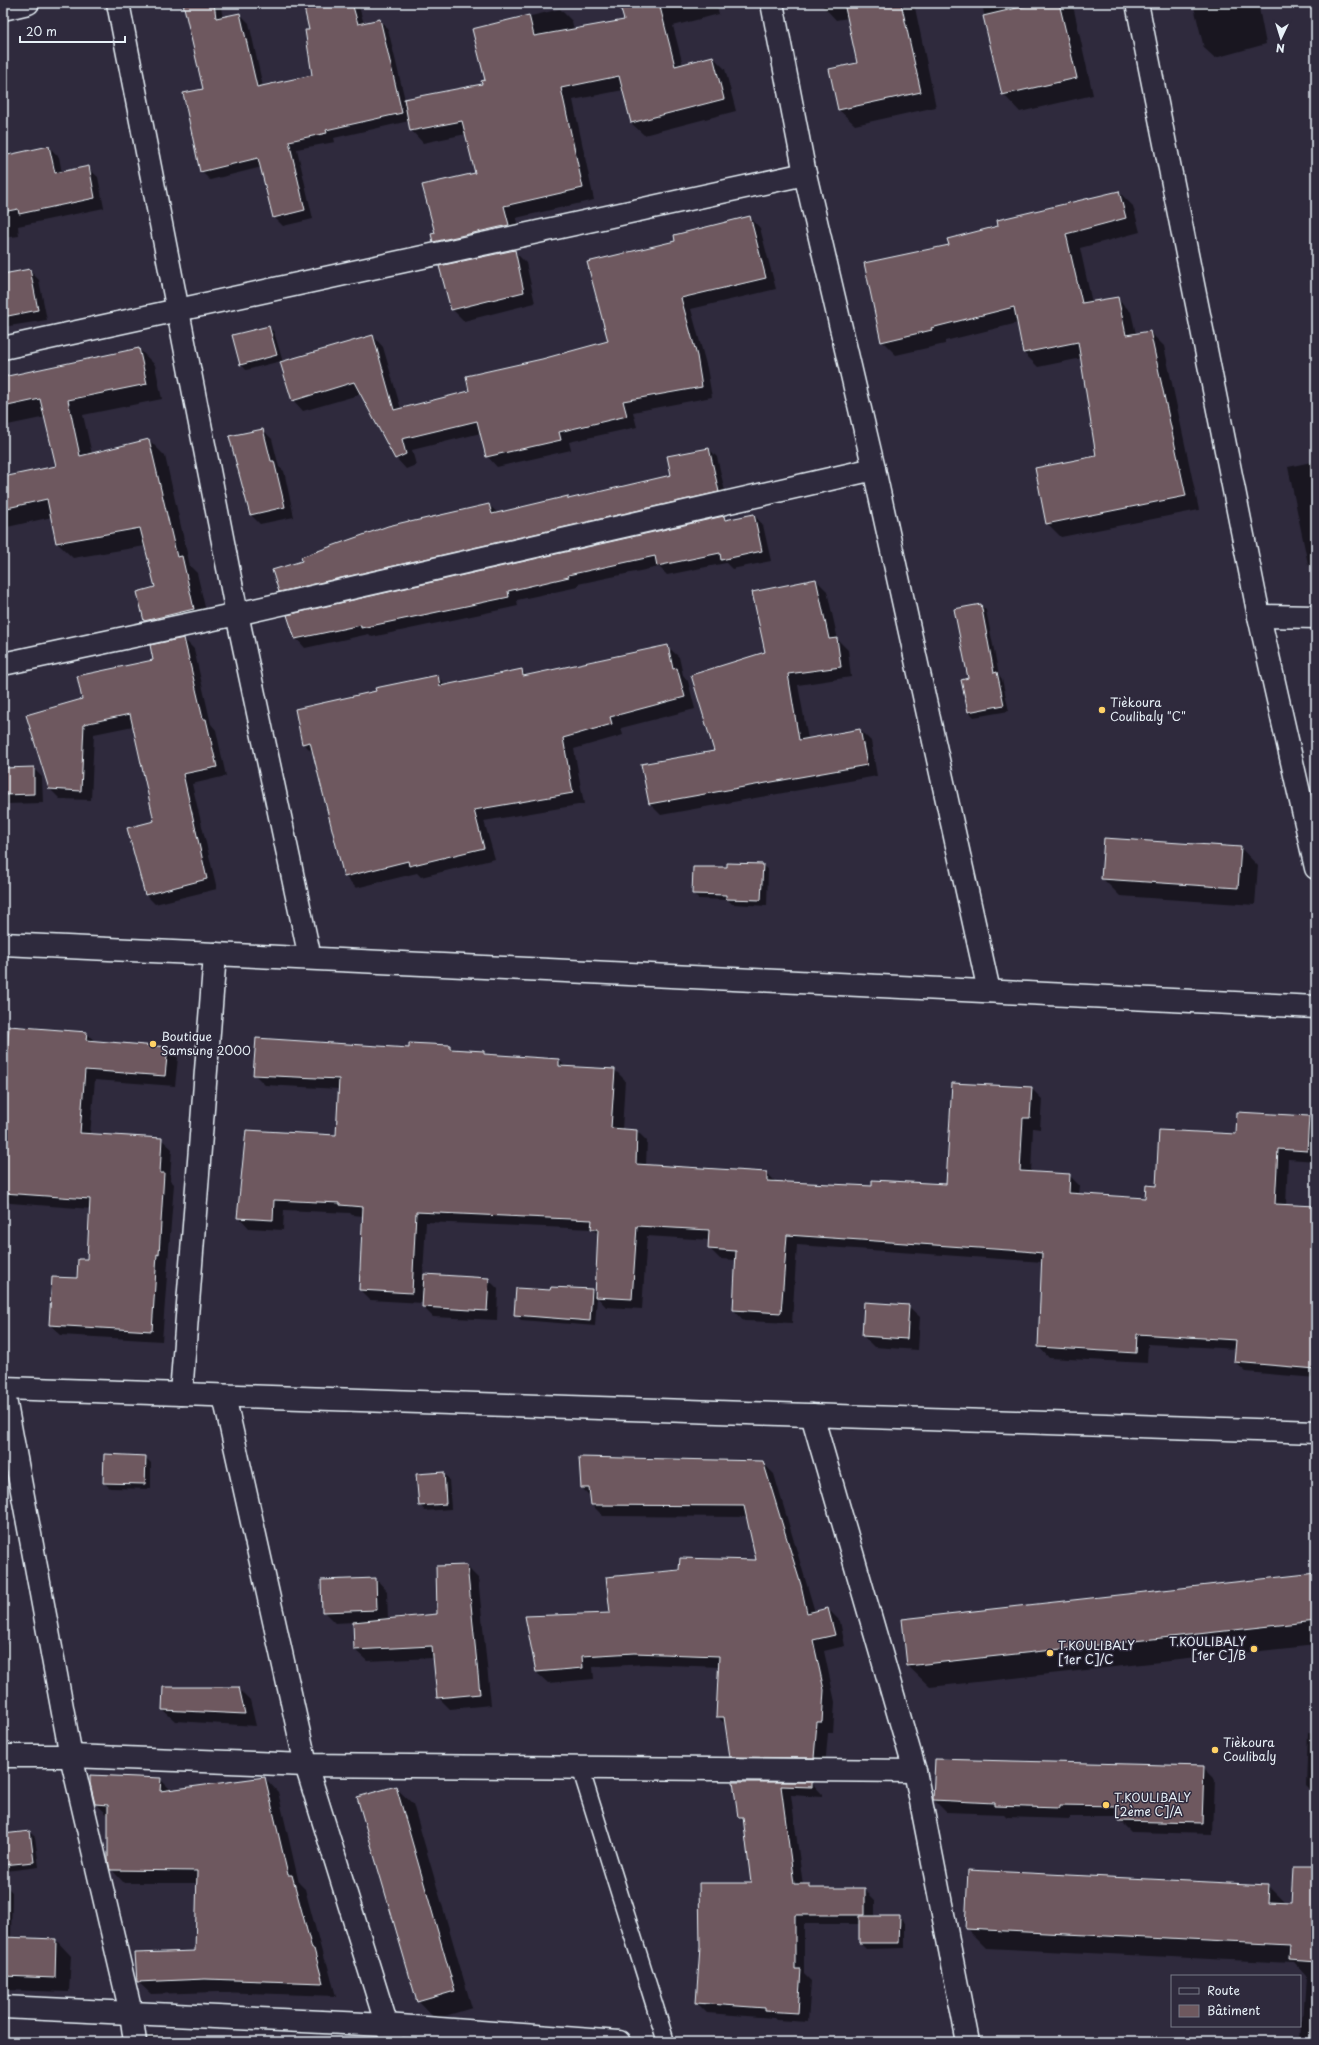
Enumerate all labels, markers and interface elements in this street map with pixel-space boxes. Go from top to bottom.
scale bar [20,18,125,44]
north arrow [1261,18,1301,58]
text: 20 m [26,22,57,40]
text: N [1275,40,1285,57]
place label: Tièkoura Coulibaly "C" [1110,693,1186,725]
marker: Tièkoura Coulibaly "C" [1097,705,1107,715]
place label: Boutique Samsung 2000 [161,1027,251,1059]
marker: Boutique Samsung 2000 [148,1039,158,1049]
place label: T.KOULIBALY [1er C]/B [1169,1632,1246,1664]
place label: T.KOULIBALY [1er C]/C [1058,1636,1135,1668]
marker: T.KOULIBALY [1er C]/B [1249,1644,1259,1654]
marker: T.KOULIBALY [1er C]/C [1045,1648,1055,1658]
place label: Tièkoura Coulibaly [1223,1733,1277,1765]
marker: Tièkoura Coulibaly [1210,1745,1220,1755]
place label: T.KOULIBALY [2ème C]/A [1114,1788,1191,1820]
marker: T.KOULIBALY [2ème C]/A [1101,1800,1111,1810]
legend [1171,1975,1301,2027]
text: Route [1207,1981,1240,1999]
text: Bâtiment [1207,2001,1260,2019]

